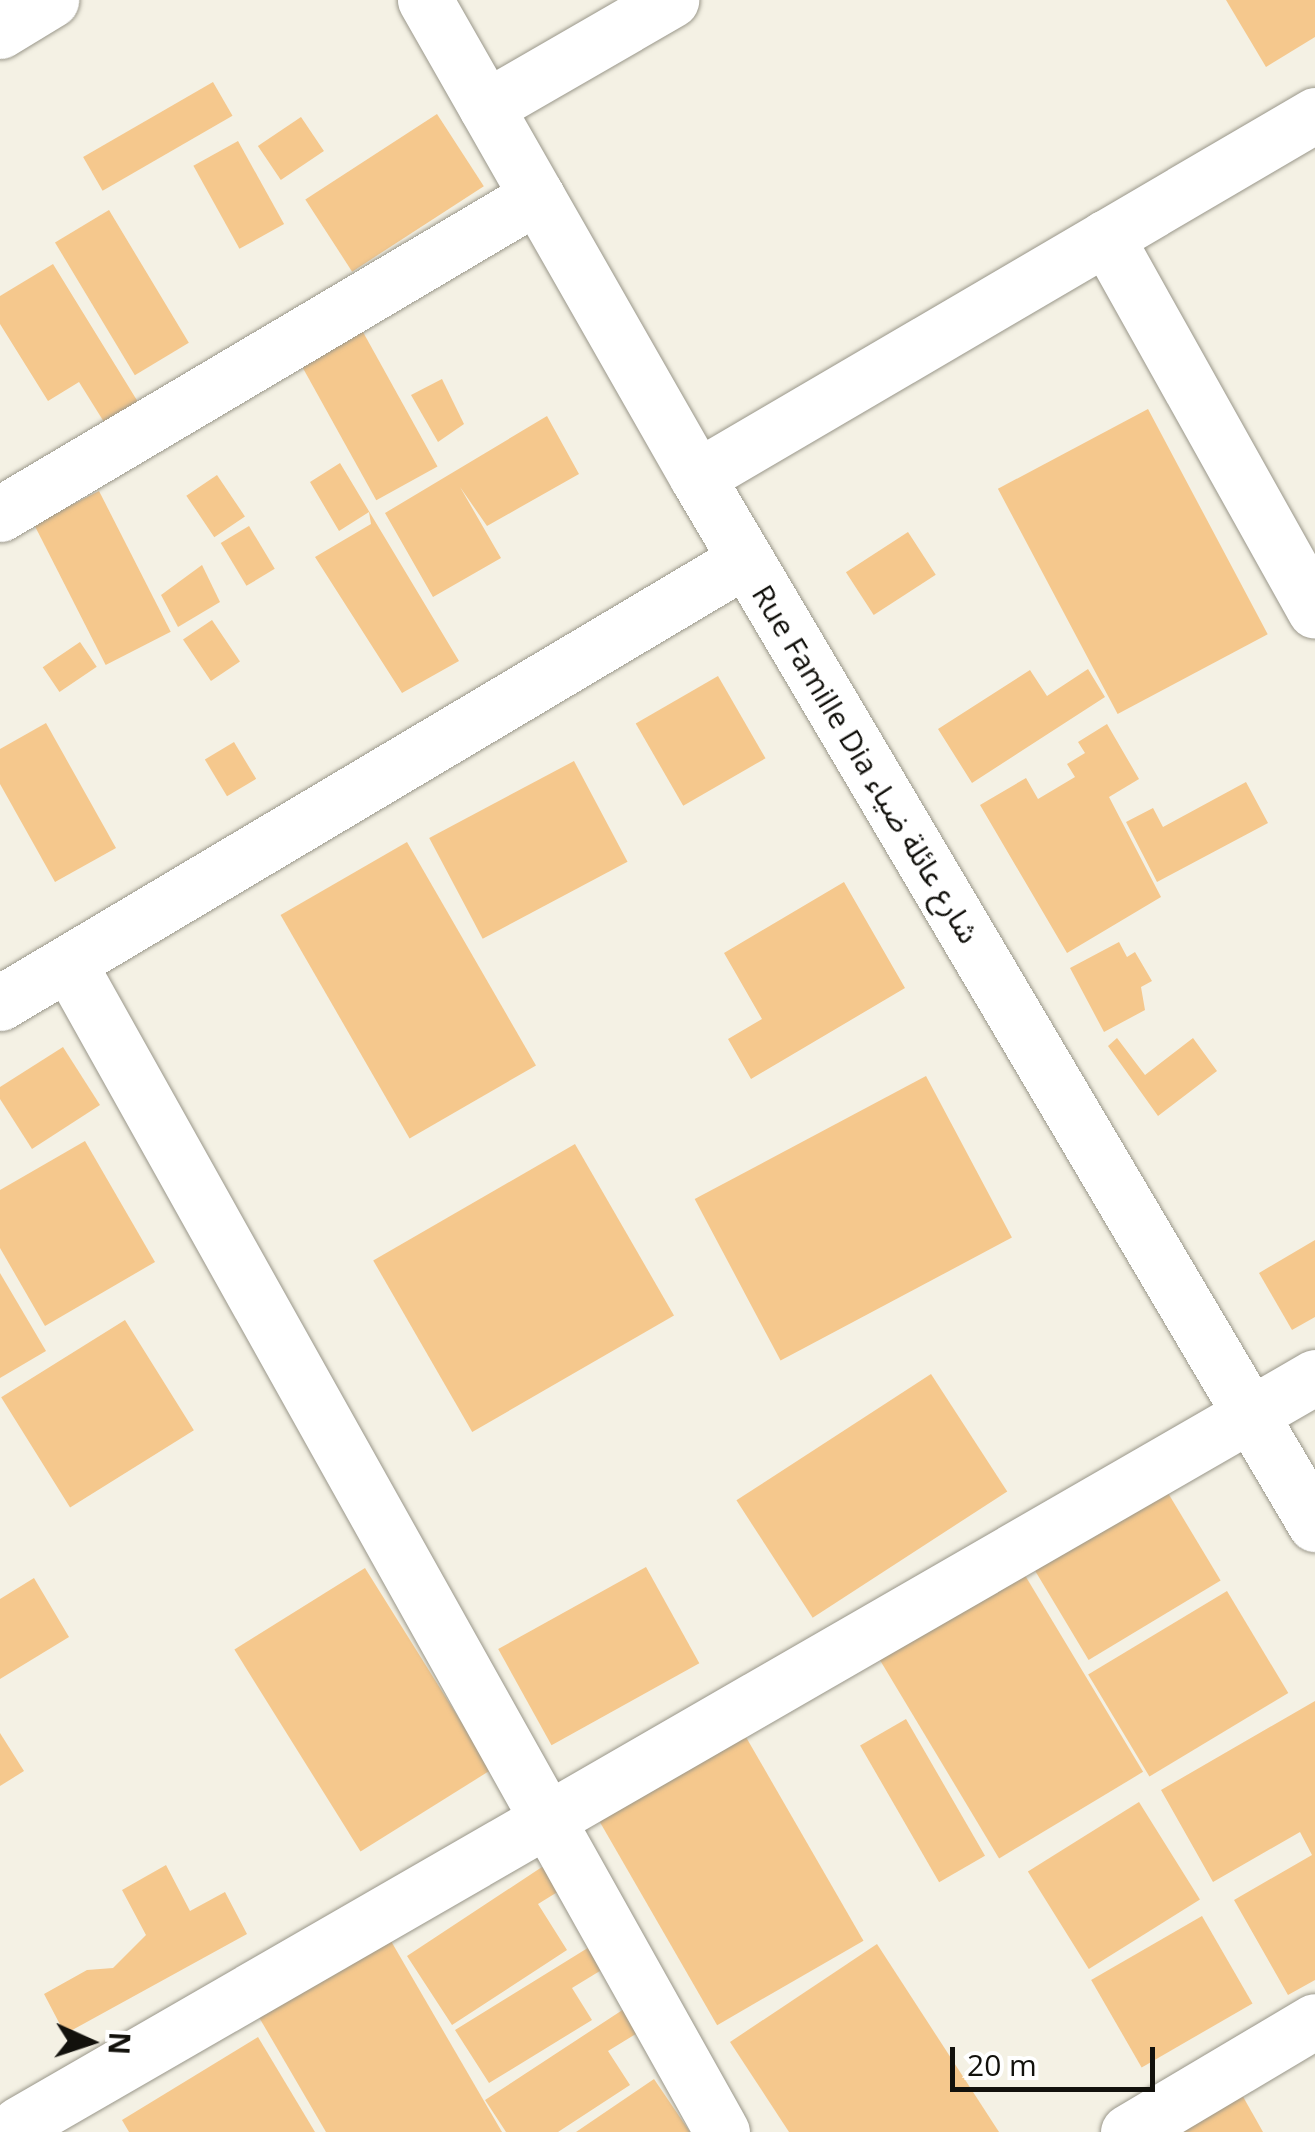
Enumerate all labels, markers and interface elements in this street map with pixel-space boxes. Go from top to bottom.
street label: Rue Famille Dia شارع عائلة ضياء [745,578,987,950]
north arrow [40,1992,140,2092]
scale bar [955,2027,1160,2089]
text: N [100,2031,140,2056]
text: 20 m [967,2044,1037,2085]

